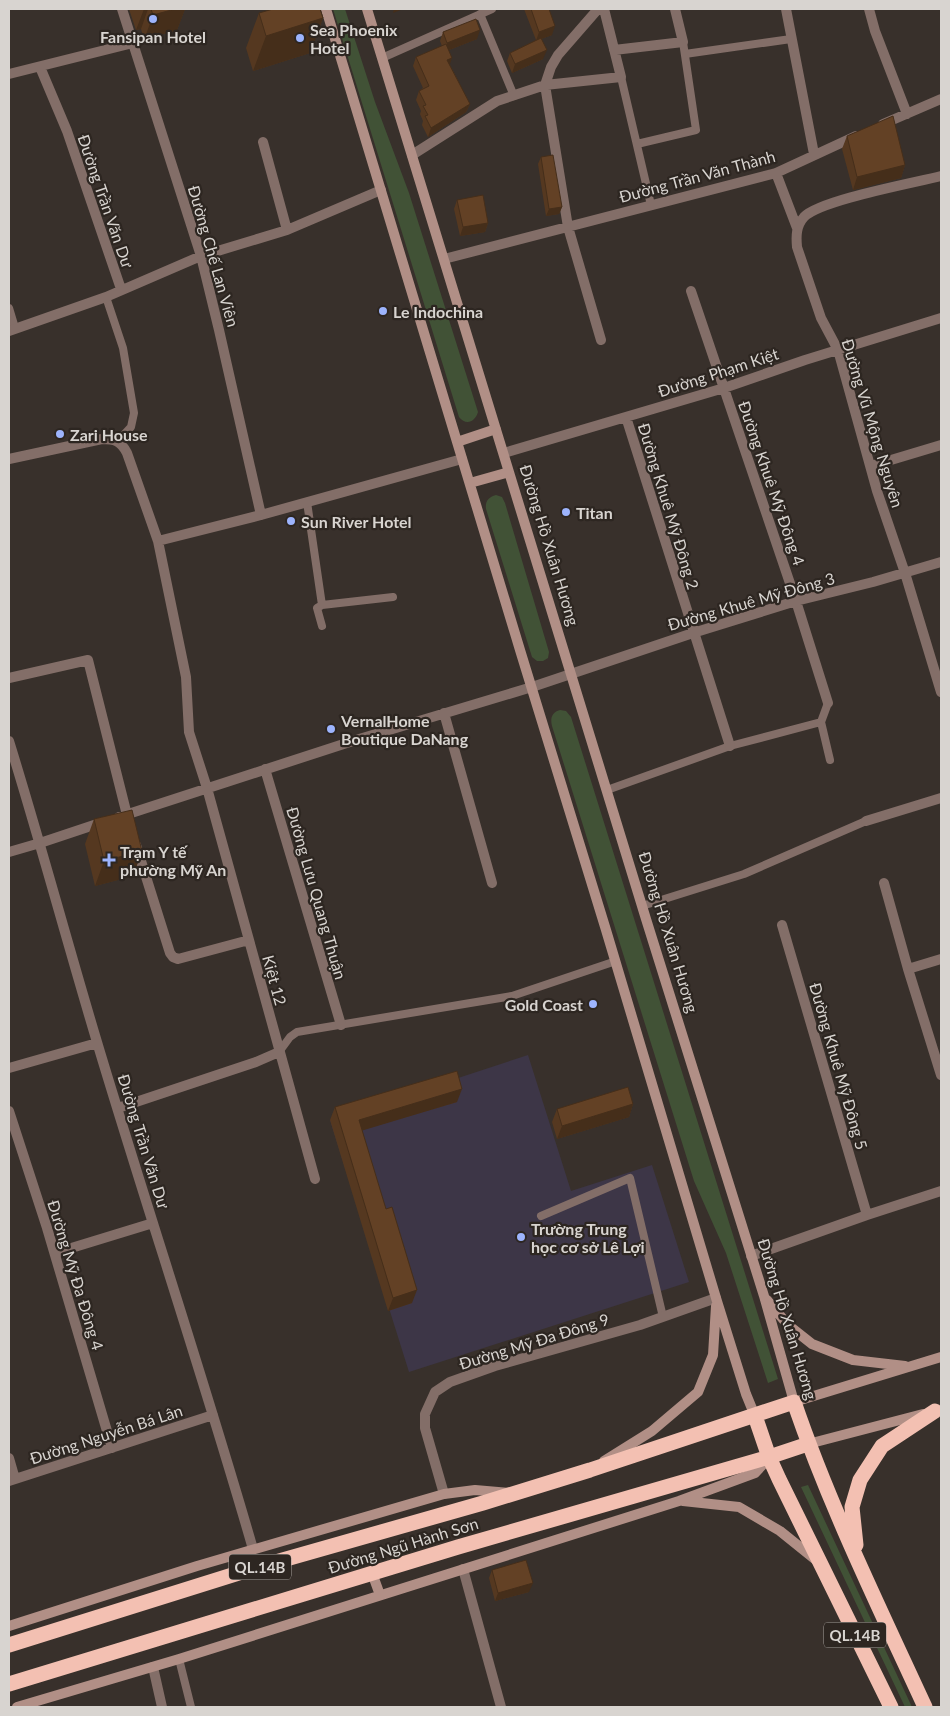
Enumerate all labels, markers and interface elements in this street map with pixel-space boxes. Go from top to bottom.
marker: Fansipan Hotel [147,13,159,25]
place label: Sea Phoenix Hotel [310,20,398,57]
place label: Fansipan Hotel [100,27,206,46]
marker: Sea Phoenix Hotel [294,32,306,44]
street label: Đường Trần Văn Dư [74,132,138,271]
street label: Đường Trần Văn Thành [617,146,777,206]
street label: Đường Chế Lan Viên [185,183,243,329]
place label: Le Indochina [393,302,483,321]
marker: Le Indochina [377,305,389,317]
street label: Đường Vũ Mộng Nguyên [838,336,908,510]
street label: Đường Phạm Kiệt [655,343,781,400]
street label: Đường Khuê Mỹ Đông 4 [735,398,809,568]
street label: Đường Khuê Mỹ Đông 2 [635,421,703,591]
place label: Zari House [70,425,148,444]
marker: Zari House [54,428,66,440]
street label: Đường Hồ Xuân Hương [516,462,584,628]
place label: Titan [576,503,613,522]
marker: Titan [560,506,572,518]
place label: Sun River Hotel [301,512,412,531]
marker: Sun River Hotel [285,515,297,527]
street label: Đường Khuê Mỹ Đông 3 [665,568,837,634]
place label: VernalHome Boutique DaNang [340,711,469,748]
marker: VernalHome Boutique DaNang [325,723,337,735]
street label: Đường Lưu Quang Thuận [283,804,351,982]
place label: Trạm Y tế phường Mỹ An [120,842,226,879]
street label: Đường Hồ Xuân Hương [635,849,703,1015]
marker: Trạm Y tế phường Mỹ An [102,853,116,867]
street label: Kiệt 12 [259,953,291,1007]
street label: Đường Khuê Mỹ Đông 5 [806,980,872,1152]
place label: Gold Coast [505,995,583,1014]
marker: Gold Coast [587,998,599,1010]
street label: Đường Trần Văn Dư [115,1071,174,1211]
street label: Đường Mỹ Đa Đông 4 [44,1198,108,1352]
place label: Trường Trung học cơ sở Lê Lợi [531,1219,645,1256]
marker: Trường Trung học cơ sở Lê Lợi [515,1231,527,1243]
street label: Đường Hồ Xuân Hương [754,1236,822,1402]
street label: Đường Mỹ Đa Đông 9 [457,1309,611,1373]
street label: Đường Nguyễn Bá Lân [27,1400,185,1468]
street label: Đường Ngũ Hành Sơn [326,1513,480,1577]
road number: QL.14B [229,1554,291,1580]
road number: QL.14B [824,1622,886,1648]

